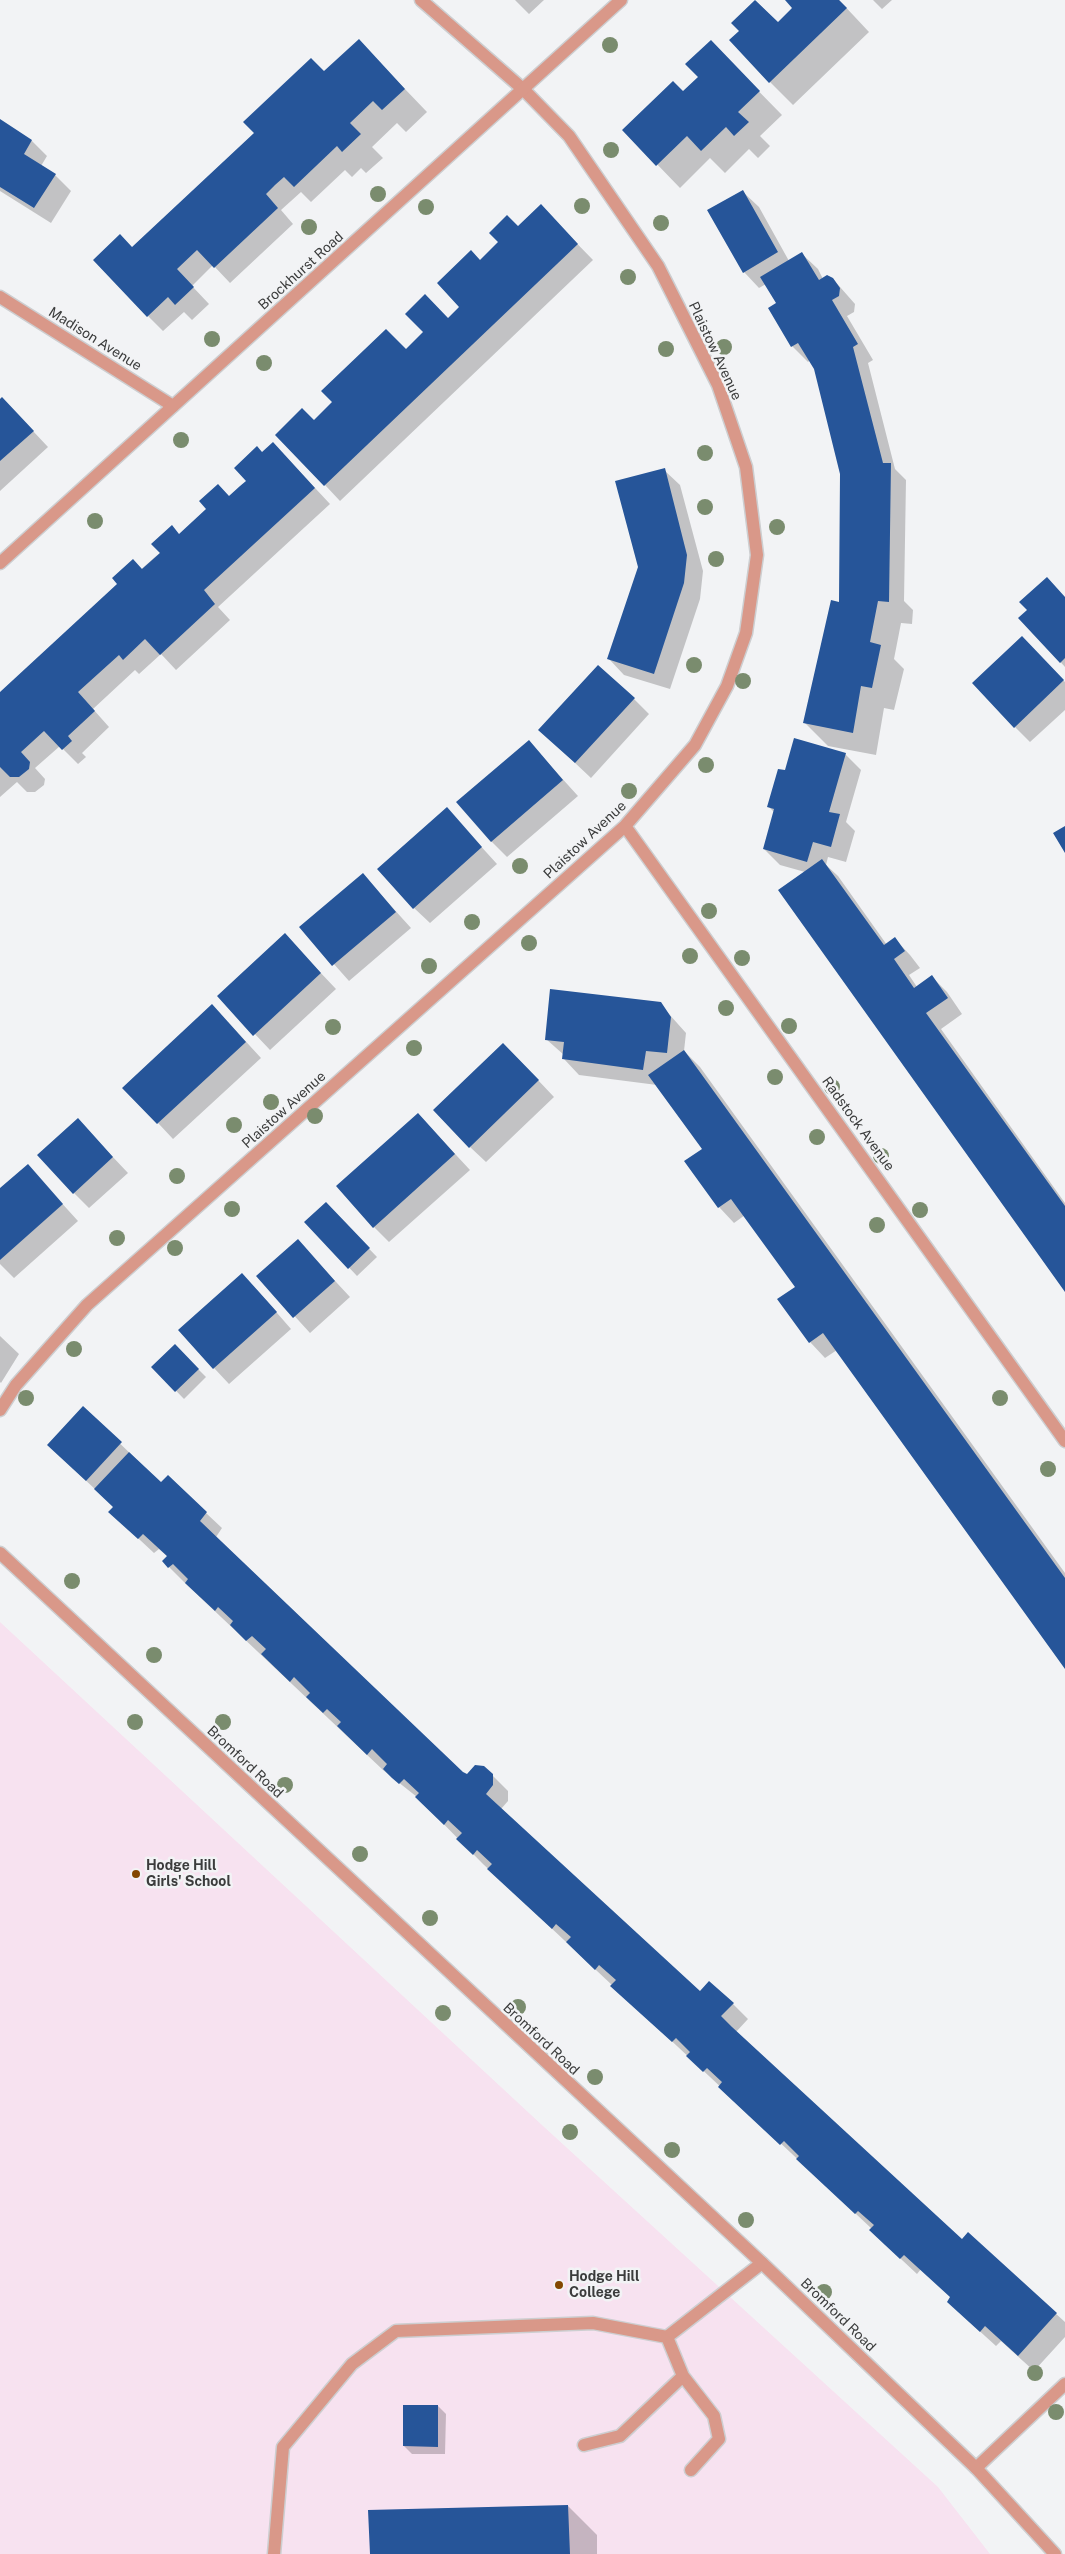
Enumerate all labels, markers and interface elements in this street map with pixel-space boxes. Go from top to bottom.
street label: Brockhurst Road [255,228,347,314]
street label: Plaistow Avenue [685,299,745,403]
street label: Madison Avenue [45,304,145,374]
street label: Plaistow Avenue [540,797,630,883]
street label: Plaistow Avenue [239,1068,329,1152]
street label: Radstock Avenue [818,1074,898,1174]
street label: Bromford Road [203,1722,287,1802]
place label: Hodge Hill Girls' School [146,1858,231,1890]
marker: Hodge Hill Girls' School [130,1868,142,1880]
street label: Bromford Road [499,1999,583,2079]
place label: Hodge Hill College [569,2269,640,2302]
street label: Bromford Road [797,2275,879,2355]
marker: Hodge Hill College [553,2279,565,2291]

